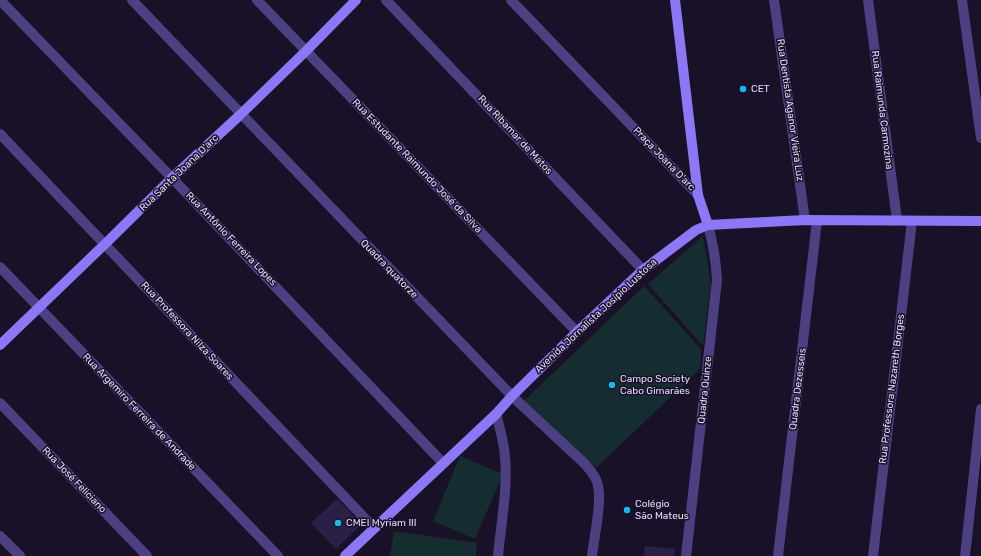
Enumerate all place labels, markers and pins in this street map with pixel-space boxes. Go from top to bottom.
place label: CET [751,83,770,95]
marker: CET [738,84,748,94]
place label: Campo Society Cabo Gimarães [620,373,690,396]
marker: Campo Society Cabo Gimarães [607,380,617,390]
place label: Colégio São Mateus [635,498,689,522]
marker: Colégio São Mateus [622,505,632,515]
place label: CMEI Myriam III [346,517,417,529]
marker: CMEI Myriam III [333,518,343,528]

